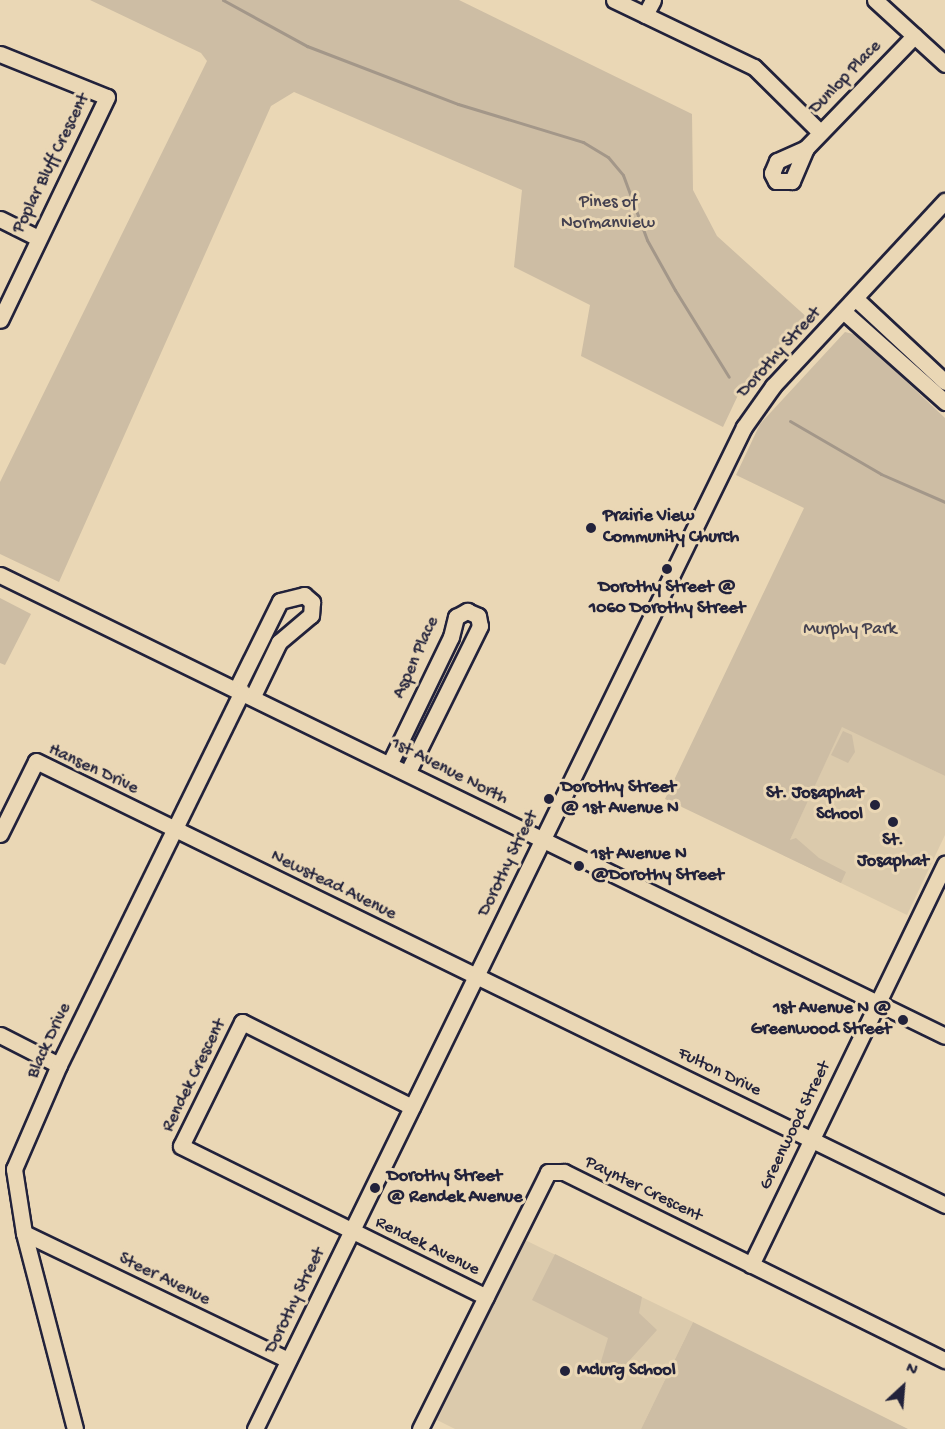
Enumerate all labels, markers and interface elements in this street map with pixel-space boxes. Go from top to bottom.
street label: Dunlop Place [805,37,887,119]
street label: Poplar Bluff Crescent [9,91,95,237]
park label: Pines of Normanview [561,193,655,236]
street label: Dorothy Street [734,303,826,403]
place label: Prairie View Community Church [603,507,739,550]
marker: Prairie View Community Church [584,521,598,535]
marker: Dorothy Street @ 1060 Dorothy Street [660,562,674,576]
place label: Dorothy Street @ 1060 Dorothy Street [589,578,745,620]
street label: Aspen Place [389,614,445,702]
park label: Murphy Park [803,619,897,641]
street label: 1st Avenue North [387,733,511,811]
street label: Hansen Drive [45,740,141,800]
place label: Dorothy Street @ 1st Avenue N [561,778,679,820]
place label: St. Josaphat School [766,784,863,826]
marker: Dorothy Street @ 1st Avenue N [542,792,556,806]
marker: St. Josaphat School [868,798,882,812]
street label: Dorothy Street [474,808,544,920]
marker: St. Josaphat [886,815,900,829]
place label: St. Josaphat [857,831,929,874]
place label: 1st Avenue N @Dorothy Street [591,845,724,888]
street label: Newstead Avenue [267,846,399,926]
marker: 1st Avenue N @Dorothy Street [572,859,586,873]
place label: 1st Avenue N @ Greenwood Street [751,999,891,1042]
street label: Black Drive [23,1000,77,1082]
marker: 1st Avenue N @ Greenwood Street [896,1013,910,1027]
street label: Rendek Crescent [158,1016,232,1136]
street label: Fulton Drive [674,1043,764,1103]
street label: Greenwood Street [756,1058,836,1194]
street label: Paynter Crescent [581,1152,705,1228]
place label: Dorothy Street @ Rendek Avenue [387,1167,523,1210]
marker: Dorothy Street @ Rendek Avenue [368,1181,382,1195]
street label: Rendek Avenue [371,1212,483,1282]
street label: Dorothy Street [261,1245,331,1357]
street label: Steer Avenue [115,1249,213,1311]
north arrow [873,1357,933,1417]
place label: Mclurg School [577,1360,676,1382]
text: N [902,1360,920,1381]
marker: Mclurg School [558,1364,572,1378]

